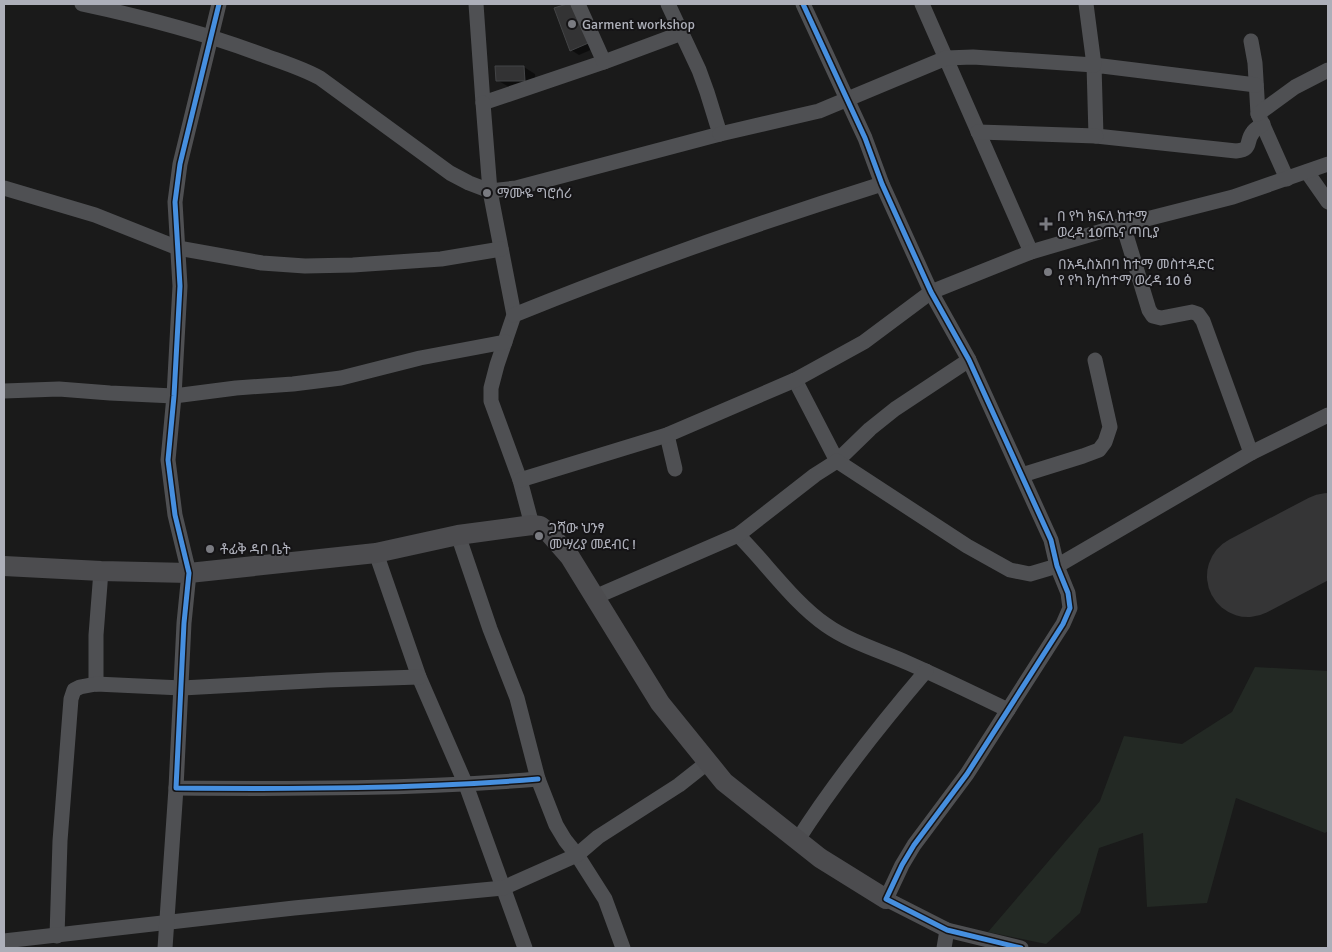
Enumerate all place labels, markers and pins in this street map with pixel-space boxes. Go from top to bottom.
place label: Garment workshop [582,16,695,33]
marker: Garment workshop [566,18,578,30]
place label: ማሙዬ ግሮሰሪ [497,185,572,202]
marker: ማሙዬ ግሮሰሪ [481,187,493,199]
place label: በ የካ ክፍለ ከተማ ወረዳ 10ጤና ጣቢያ [1057,208,1160,241]
marker: በ የካ ክፍለ ከተማ ወረዳ 10ጤና ጣቢያ [1039,217,1053,231]
place label: በአዲስአበባ ከተማ መስተዳድር የ የካ ክ/ከተማ ወረዳ 10 ፅ [1058,256,1214,289]
marker: በአዲስአበባ ከተማ መስተዳድር የ የካ ክ/ከተማ ወረዳ 10 ፅ [1042,266,1054,278]
place label: ጋሻው ህንፃ መሣሪያ መደብር ! [549,520,636,553]
marker: ጋሻው ህንፃ መሣሪያ መደብር ! [533,530,545,542]
place label: ቶፊቅ ዳቦ ቤት [220,541,291,558]
marker: ቶፊቅ ዳቦ ቤት [204,543,216,555]

